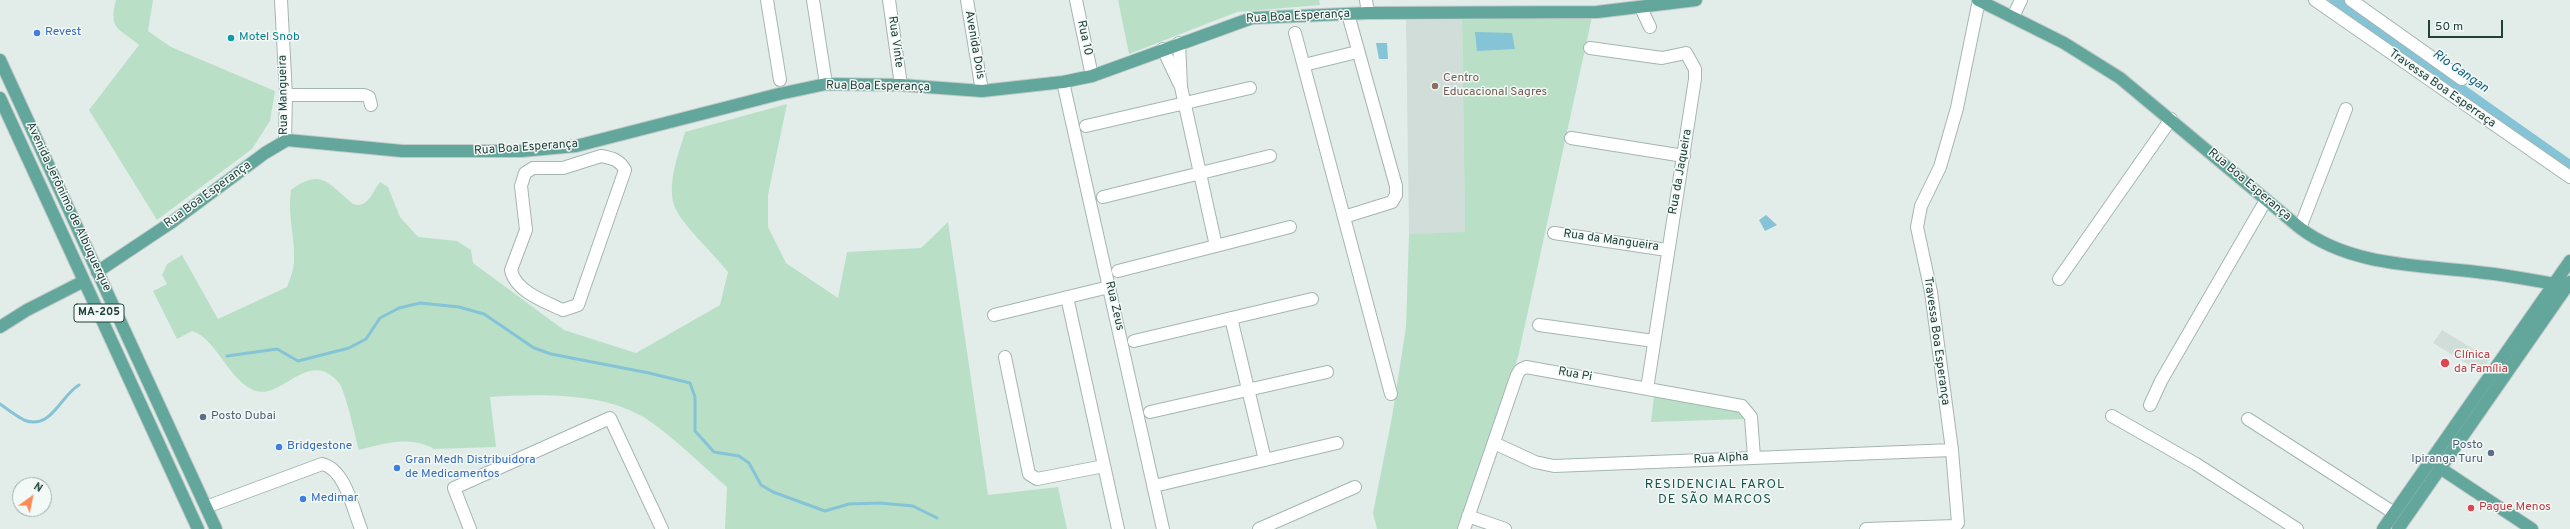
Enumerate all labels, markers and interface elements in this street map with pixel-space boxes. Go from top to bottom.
street label: Rua Boa Esperança [1246,7,1350,27]
street label: Avenida Dois [961,10,987,80]
scale bar [2430,12,2505,38]
street label: Rua Vinte [884,15,906,69]
street label: Rua 10 [1073,19,1095,57]
text: 50 m [2435,19,2463,35]
place label: Revest [45,26,81,40]
marker: Revest [32,28,42,38]
place label: Motel Snob [239,31,300,45]
marker: Motel Snob [226,33,236,43]
street label: Travessa Boa Esperraça [2386,47,2498,131]
water label: Rio Gangan [2429,47,2491,97]
street label: Rua Mangueira [276,55,292,135]
place label: Centro Educacional Sagres [1443,72,1547,100]
street label: Rua Boa Esperança [826,79,930,95]
marker: Centro Educacional Sagres [1430,81,1440,91]
street label: Avenida Jerônimo de Albuquerque [22,120,114,294]
street label: Rua da Jaqueira [1666,128,1696,216]
street label: Rua Boa Esperança [474,137,578,159]
street label: Rua Boa Esperança [2205,146,2293,224]
street label: Rua Boa Esperança [162,159,254,231]
street label: Rua da Mangueira [1562,227,1660,255]
street label: Travessa Boa Esperança [1920,276,1952,406]
street label: Rua Zeus [1101,280,1127,332]
road number: MA-205 [74,304,124,322]
place label: Clínica da Família [2454,349,2508,377]
marker: Clínica da Família [2439,357,2451,369]
street label: Rua Pi [1557,365,1593,385]
place label: Posto Dubai [211,410,276,424]
marker: Posto Dubai [198,412,208,422]
place label: Posto Ipiranga Turu [2411,439,2483,467]
place label: Bridgestone [287,440,352,454]
marker: Bridgestone [274,442,284,452]
marker: Posto Ipiranga Turu [2486,448,2496,458]
street label: Rua Alpha [1693,450,1749,468]
place label: Gran Medh Distribuidora de Medicamentos [405,454,536,482]
marker: Gran Medh Distribuidora de Medicamentos [392,463,402,473]
north arrow [12,477,52,517]
district label: RESIDENCIAL FAROL DE SÃO MARCOS [1645,477,1785,508]
text: N [31,480,45,496]
place label: Medimar [311,492,358,506]
marker: Medimar [298,494,308,504]
place label: Pague Menos [2479,501,2551,515]
marker: Pague Menos [2466,503,2476,513]

